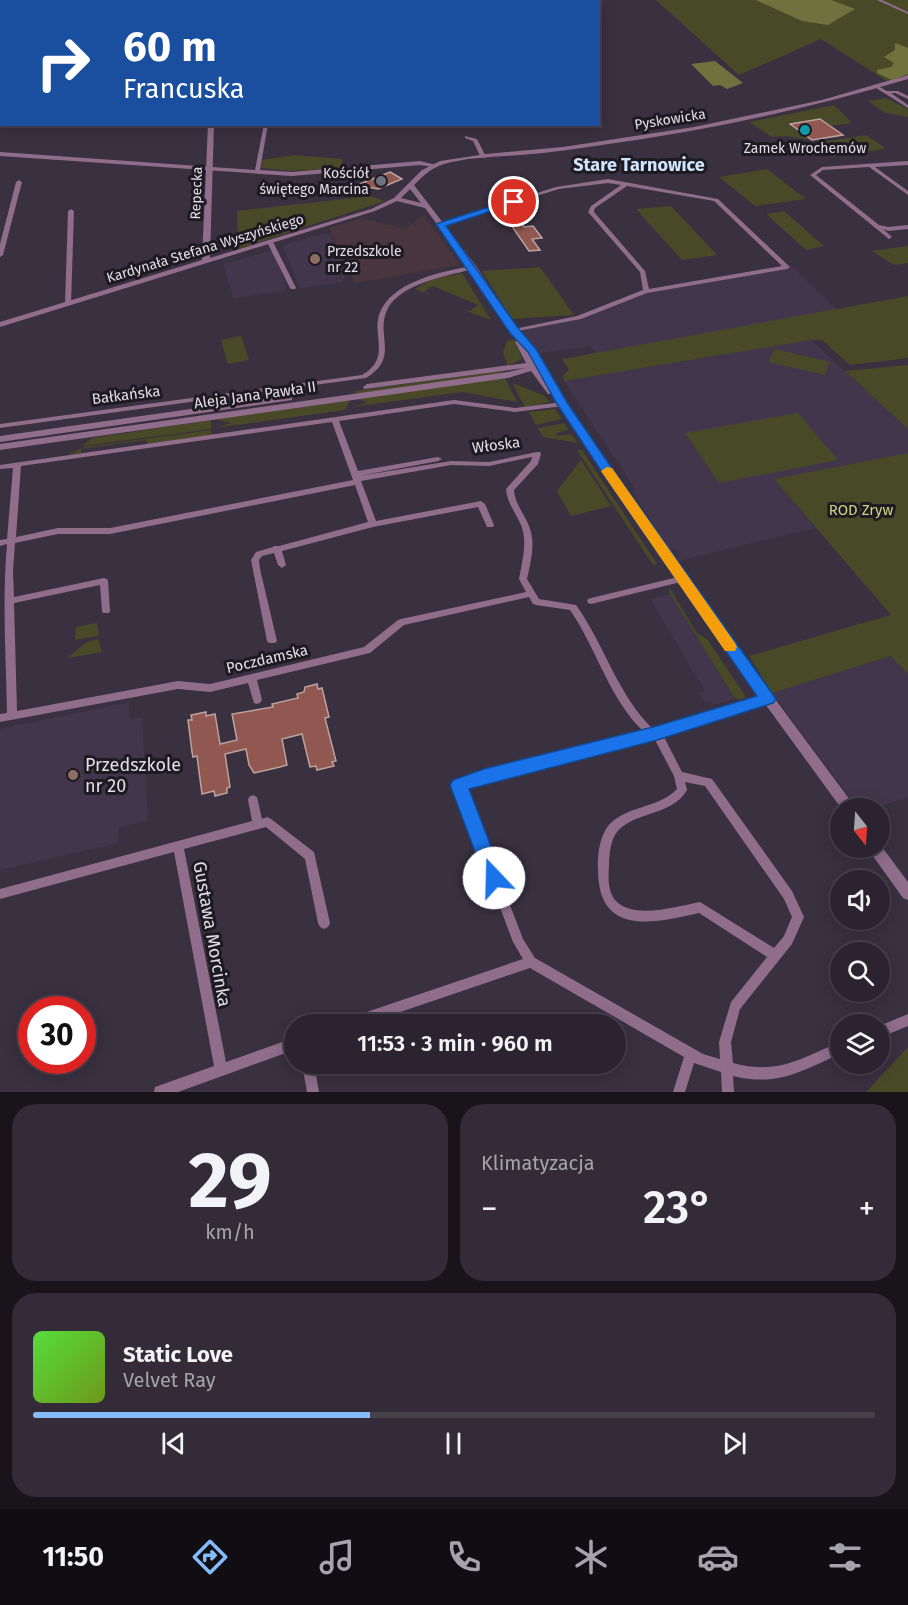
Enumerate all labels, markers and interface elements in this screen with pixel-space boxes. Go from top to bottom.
text: 60 m [123,22,217,72]
icon: right [24,24,102,102]
text: Francuska [123,73,244,105]
street label: Pyskowicka [633,105,707,134]
marker: Zamek Wrochemów [798,123,812,137]
place label: Zamek Wrochemów [744,140,866,157]
district label: Stare Tarnowice [573,154,705,176]
place label: Kościół świętego Marcina [260,165,370,198]
street label: Repecka [187,166,206,220]
marker: Kościół świętego Marcina [374,174,388,188]
pin [488,176,539,227]
icon: arrive [497,185,530,218]
street label: Kardynała Stefana Wyszyńskiego [104,210,306,287]
place label: Przedszkole nr 22 [327,243,402,276]
marker: Przedszkole nr 22 [308,252,322,266]
street label: Aleja Jana Pawła II [193,378,317,412]
street label: Bałkańska [91,382,161,408]
street label: Włoska [471,433,521,457]
park label: ROD Zryw [829,501,893,519]
street label: Poczdamska [224,641,310,677]
place label: Przedszkole nr 20 [85,754,181,797]
marker: Przedszkole nr 20 [66,768,80,782]
north arrow [830,798,890,858]
map controls [830,798,890,1074]
position arrow [462,846,526,910]
street label: Gustawa Morcinka [188,859,236,1009]
button: sound [830,870,890,930]
button: search [830,942,890,1002]
speed limit sign: 30 [18,996,96,1074]
button: layers [830,1014,890,1074]
text: 11:53 · 3 min · 960 m [357,1030,553,1057]
text: 29 [188,1134,272,1228]
text: Klimatyzacja [481,1151,595,1175]
text: 23° [643,1181,713,1235]
text: − [481,1189,498,1229]
text: + [859,1189,875,1229]
text: km/h [205,1220,255,1244]
text: Static Love [123,1341,233,1368]
text: Velvet Ray [123,1368,216,1392]
icon: previous [157,1427,190,1460]
icon: pause [437,1427,470,1460]
icon: next [718,1427,751,1460]
icon: directions [189,1536,231,1578]
icon: music [316,1536,358,1578]
icon: phone [443,1536,485,1578]
icon: climate [570,1536,612,1578]
icon: car [697,1536,739,1578]
icon: filters [824,1536,866,1578]
text: 11:50 [42,1541,104,1573]

